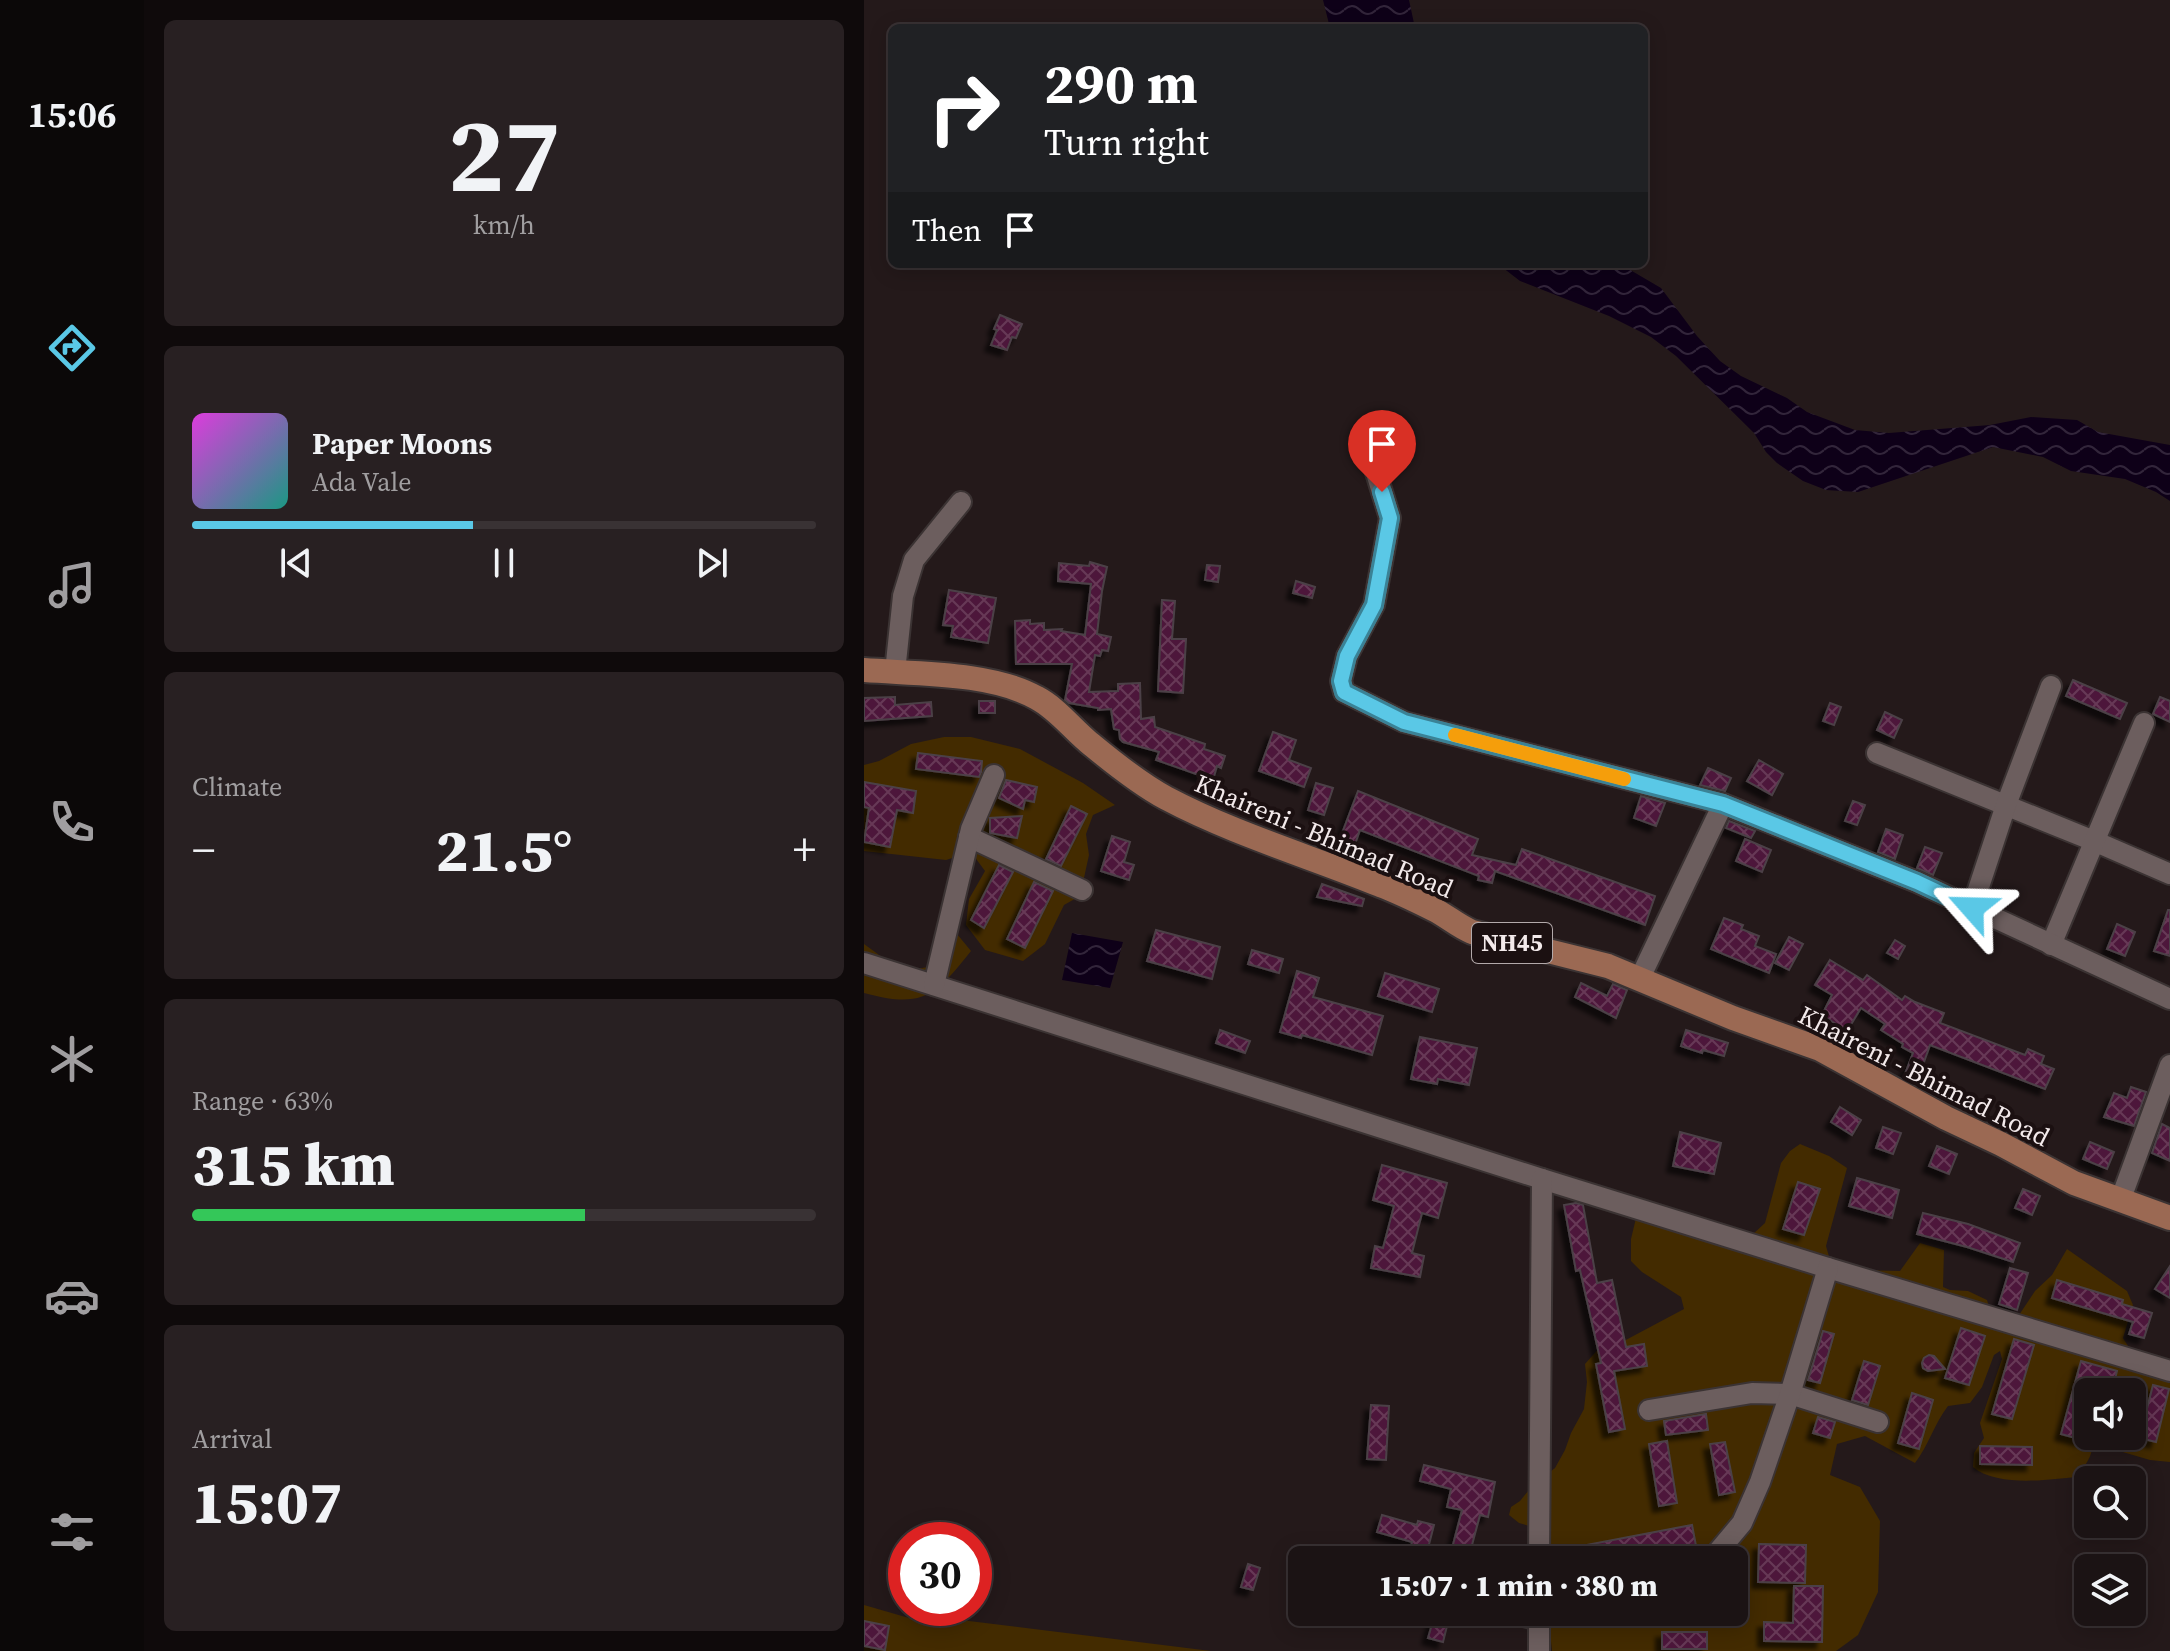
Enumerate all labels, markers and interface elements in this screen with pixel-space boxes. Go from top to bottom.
text: 290 m [1044,45,1198,122]
icon: right [912,56,1016,160]
text: 27 [448,83,560,226]
text: 15:06 [28,90,116,139]
text: Turn right [1044,118,1209,167]
text: km/h [473,207,535,243]
icon: arrive [998,208,1042,252]
text: Then [912,210,982,251]
icon: directions [44,320,100,376]
pin [1348,410,1416,492]
icon: arrive [1360,422,1404,466]
text: Paper Moons [312,423,492,464]
text: Ada Vale [312,464,411,500]
icon: previous [274,541,318,585]
icon: pause [482,541,526,585]
icon: next [690,541,734,585]
icon: music [44,557,100,613]
street label: Khaireni - Bhimad Road [1189,765,1459,907]
text: Climate [192,769,282,805]
icon: phone [44,794,100,850]
text: 21.5° [436,809,572,891]
text: − [192,819,215,880]
text: + [793,819,816,880]
position arrow [1930,866,2014,950]
road number: NH45 [1472,923,1552,963]
street label: Khaireni - Bhimad Road [1792,997,2056,1155]
icon: climate [44,1031,100,1087]
text: Range · 63% [192,1083,333,1119]
text: 315 km [192,1123,395,1205]
icon: car [44,1268,100,1324]
map controls [2074,1378,2146,1626]
button: sound [2074,1378,2146,1450]
text: Arrival [192,1421,272,1457]
text: 15:07 [192,1461,342,1543]
button: search [2074,1466,2146,1538]
icon: filters [44,1504,100,1560]
speed limit sign: 30 [888,1522,992,1626]
button: layers [2074,1554,2146,1626]
text: 15:07 · 1 min · 380 m [1378,1565,1658,1606]

